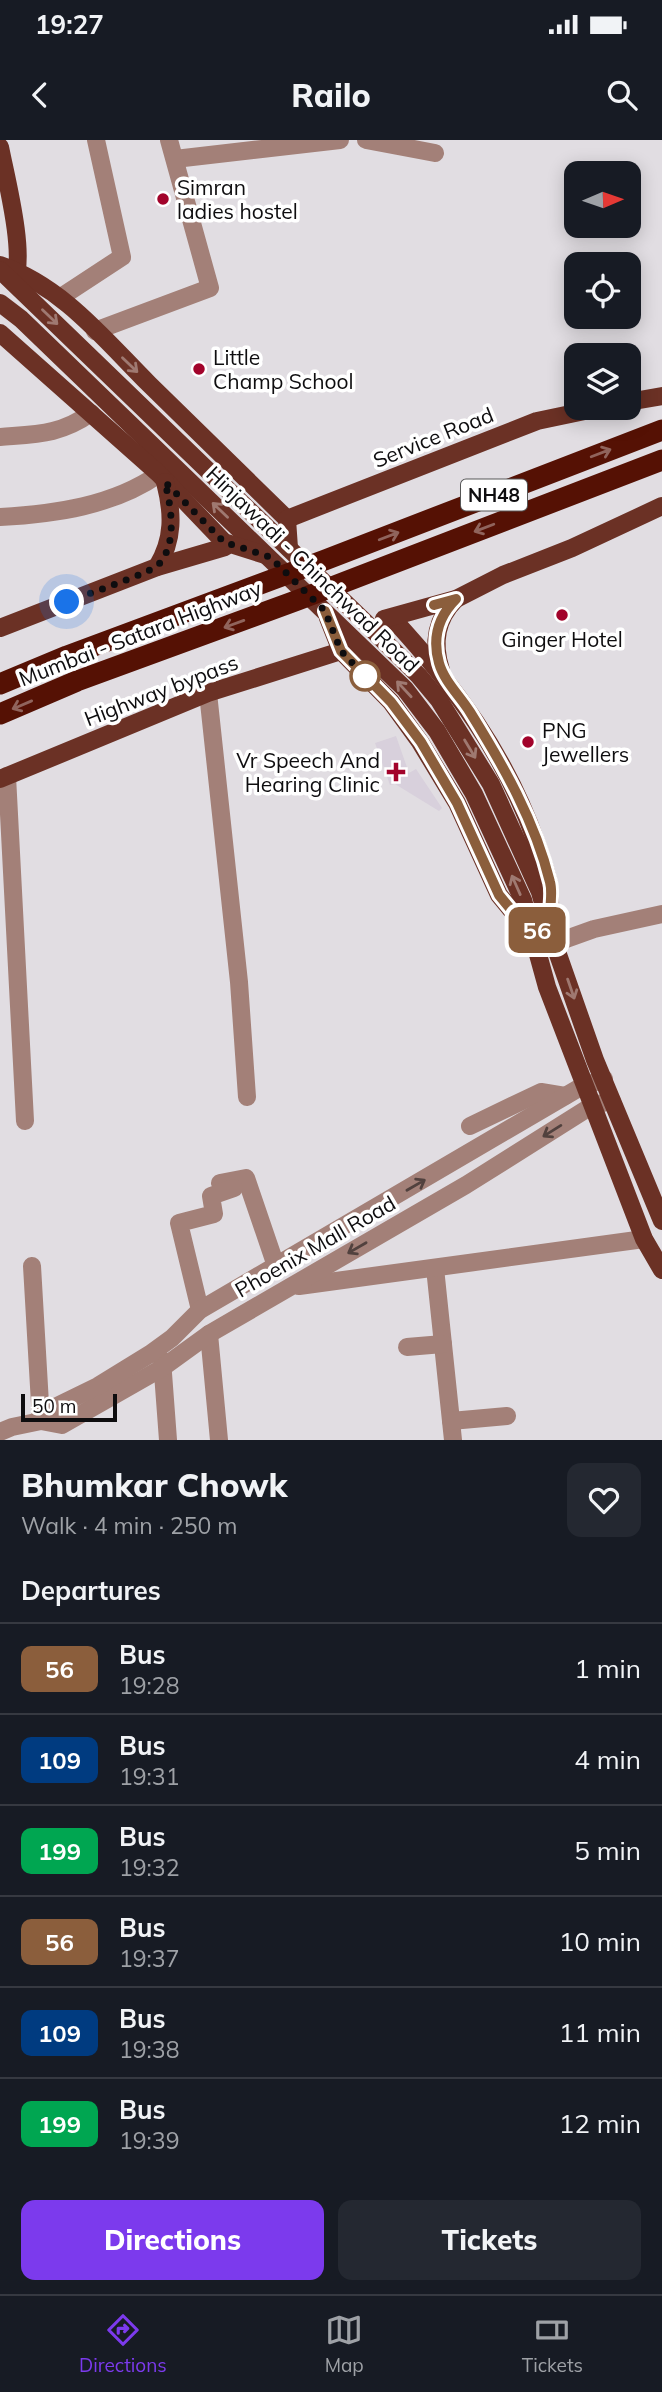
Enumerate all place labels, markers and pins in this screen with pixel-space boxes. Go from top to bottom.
place label: Simran ladies hostel [177,174,298,224]
marker: Simran ladies hostel [155,191,171,207]
place label: Little Champ School [213,344,354,394]
marker: Little Champ School [191,361,207,377]
marker: Ginger Hotel [554,607,570,623]
place label: Ginger Hotel [501,626,623,652]
unlabelled marker [350,661,380,691]
place label: PNG Jewellers [542,717,629,767]
marker: PNG Jewellers [520,734,536,750]
place label: Vr Speech And Hearing Clinic [236,747,380,797]
marker: Vr Speech And Hearing Clinic [386,762,406,782]

